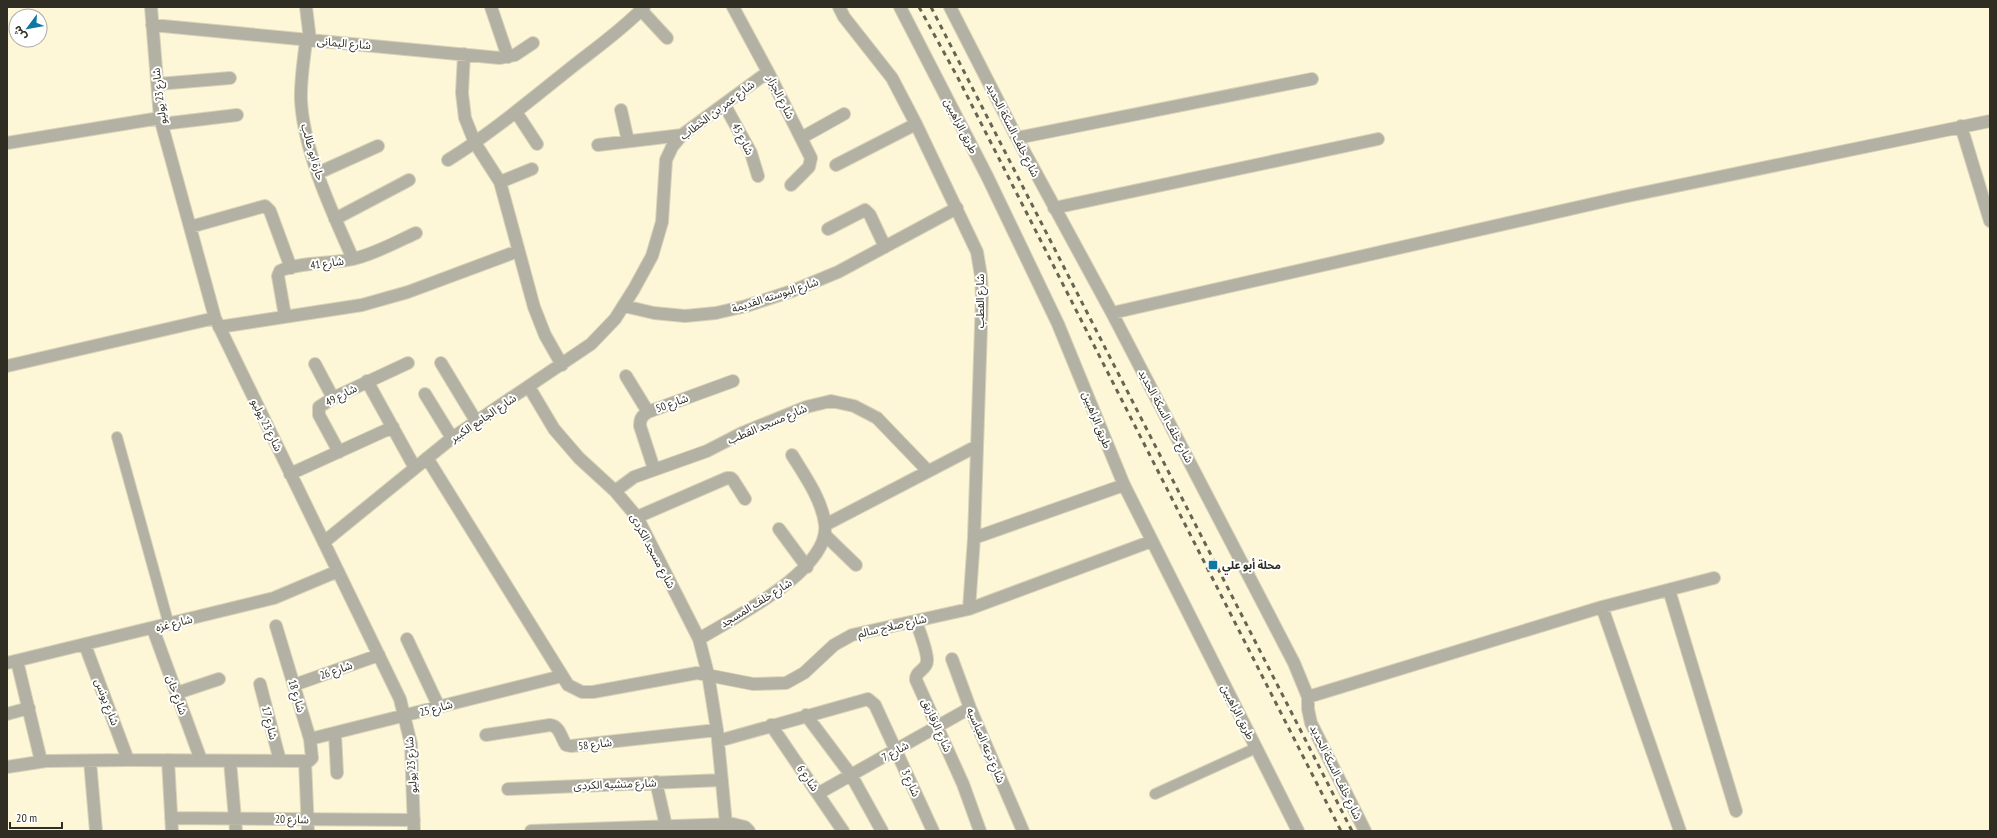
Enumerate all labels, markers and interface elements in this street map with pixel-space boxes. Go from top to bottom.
north arrow [8,8,48,48]
text: ش [10,23,29,43]
street label: شارع اليمانى [316,34,372,53]
street label: شارع 23 يوليو [149,67,170,125]
street label: شارع الجزار [763,72,798,122]
street label: شارع عمر بن الخطاب [677,77,758,143]
street label: شارع خلف السكة الحديد [982,81,1043,180]
street label: طريق الراهبين [941,96,981,156]
street label: شارع 45 [728,121,757,158]
street label: حارة ابو طالب [298,122,328,183]
street label: شارع 41 [309,254,345,273]
street label: شارع القطب [973,273,988,328]
street label: شارع البوسته القديمة [730,274,821,317]
street label: شارع خلف السكة الحديد [1135,367,1197,466]
street label: شارع 49 [323,381,360,410]
street label: طريق الراهبين [1079,389,1115,451]
street label: شارع الجامع الكبير [446,391,520,447]
street label: شارع 50 [654,391,691,416]
street label: شارع 23 يوليو [247,396,286,454]
street label: شارع مسجد القطب [725,401,810,448]
street label: شارع مسجد الكردى [627,511,679,592]
place label: محلة أبو علي [1222,558,1281,575]
marker: محلة أبو علي [1207,559,1219,571]
street label: شارع خلف المسجد [718,575,795,632]
street label: شارع صلاح سالم [856,611,929,643]
street label: شارع غزه [154,612,195,635]
street label: شارع 26 [318,658,355,683]
street label: شارع خان [162,673,191,717]
street label: شارع يونس [91,677,122,728]
street label: شارع 18 [284,678,309,715]
street label: طريق الراهبين [1218,682,1258,742]
street label: شارع الزقازيق [918,696,955,755]
street label: شارع 25 [418,697,455,720]
street label: شارع 17 [258,705,281,742]
street label: شارع ترعه العباسيه [963,705,1008,786]
street label: شارع خلف السكة الحديد [1306,722,1365,822]
street label: شارع 58 [577,735,613,754]
street label: شارع 23 يوليو [402,736,421,794]
street label: شارع 7 [879,738,912,765]
street label: شارع 6 [793,762,822,795]
street label: شارع 3 [898,767,923,800]
street label: شارع منشيه الكردى [573,776,657,793]
scale bar [10,804,62,830]
text: 20 m [16,810,37,825]
street label: شارع 20 [275,812,309,827]

